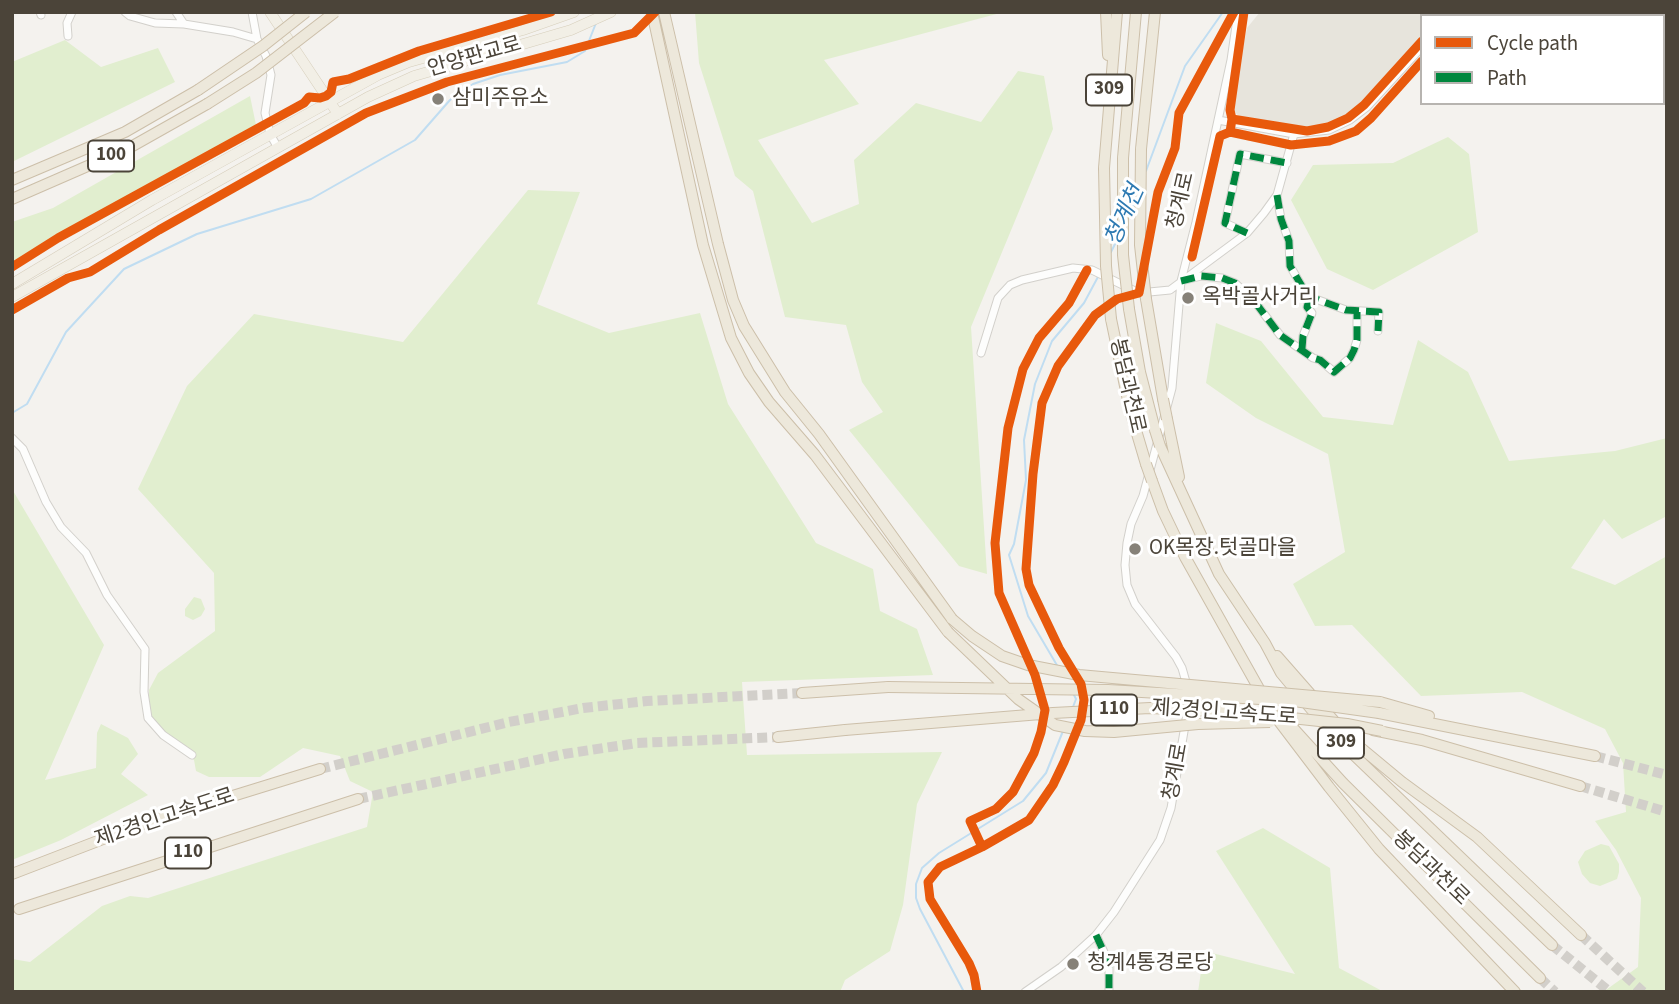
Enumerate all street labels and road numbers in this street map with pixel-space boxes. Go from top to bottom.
street label: 안양판교로 [425,33,525,83]
road number: 309 [1086,74,1132,106]
road number: 100 [88,140,134,172]
street label: 청계로 [1163,170,1201,232]
street label: 봉담과천로 [1103,336,1149,436]
road number: 110 [1091,694,1137,726]
street label: 제2경인고속도로 [1150,696,1298,732]
road number: 309 [1318,728,1364,758]
street label: 청계로 [1160,741,1194,803]
street label: 제2경인고속도로 [92,785,238,853]
street label: 봉담과천로 [1387,826,1473,912]
road number: 110 [165,838,211,868]

